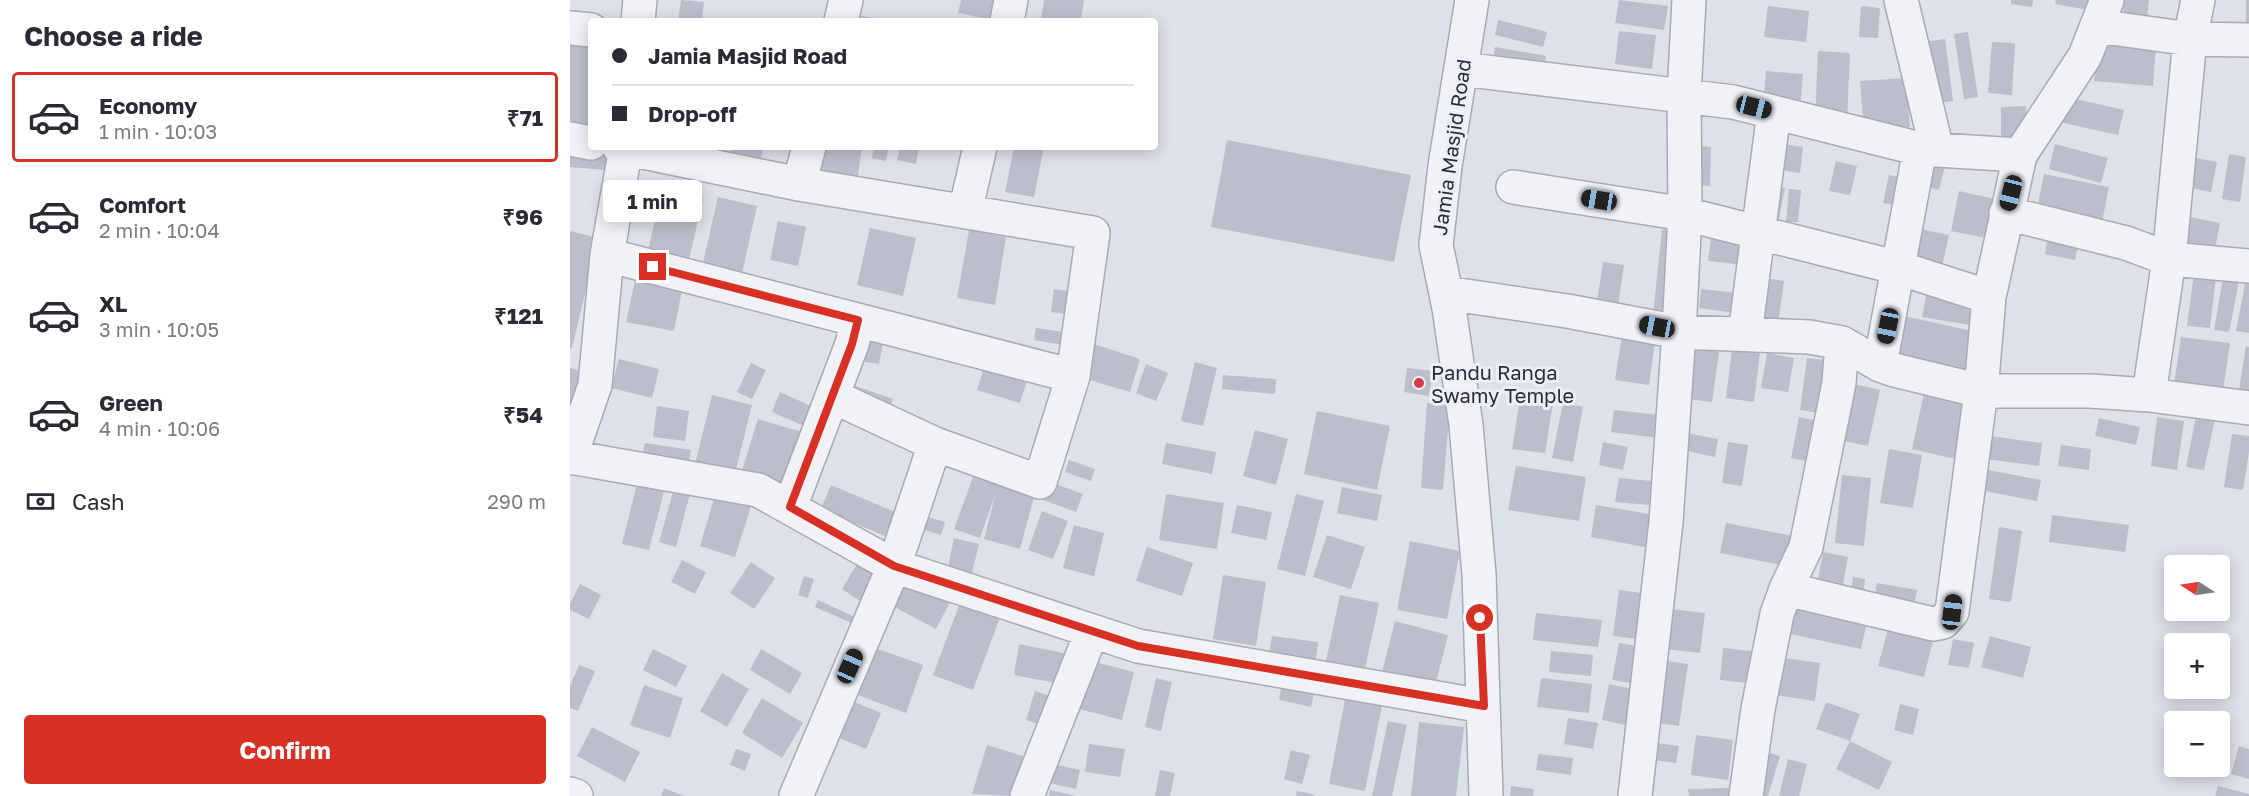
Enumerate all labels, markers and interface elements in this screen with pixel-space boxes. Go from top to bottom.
text: Choose a ride [24,20,203,52]
text: Jamia Masjid Road [648,42,847,69]
street label: Jamia Masjid Road [1427,57,1475,237]
icon: car [27,90,81,144]
text: Economy [99,92,197,119]
car [1734,94,1774,120]
text: Drop-off [648,100,737,127]
text: ₹71 [507,104,543,131]
text: 1 min · 10:03 [99,119,217,143]
car [1998,173,2024,213]
callout: 1 min [604,180,702,222]
car [1580,188,1618,212]
icon: car [27,189,81,243]
text: 1 min [627,189,678,213]
text: Comfort [99,191,186,218]
text: ₹96 [502,203,543,230]
text: 2 min · 10:04 [99,218,220,242]
route end [639,253,666,280]
icon: car [27,288,81,342]
text: XL [99,290,127,317]
text: ₹121 [494,302,543,329]
car [1876,307,1900,345]
car [1638,315,1676,339]
text: 3 min · 10:05 [99,317,219,341]
place label: Pandu Ranga Swamy Temple [1431,360,1574,407]
marker: Pandu Ranga Swamy Temple [1412,376,1426,390]
icon: car [27,387,81,441]
text: Green [99,389,163,416]
text: ₹54 [503,401,543,428]
text: 4 min · 10:06 [99,416,220,440]
icon: cash [24,485,57,518]
text: Cash [72,488,125,515]
text: 290 m [487,489,546,513]
north arrow [2164,555,2230,621]
map controls [2164,555,2230,777]
car [1941,593,1963,631]
route start [1466,604,1493,631]
button: + [2164,633,2230,699]
car [834,646,866,686]
button: − [2164,711,2230,777]
button: Confirm [24,715,546,784]

